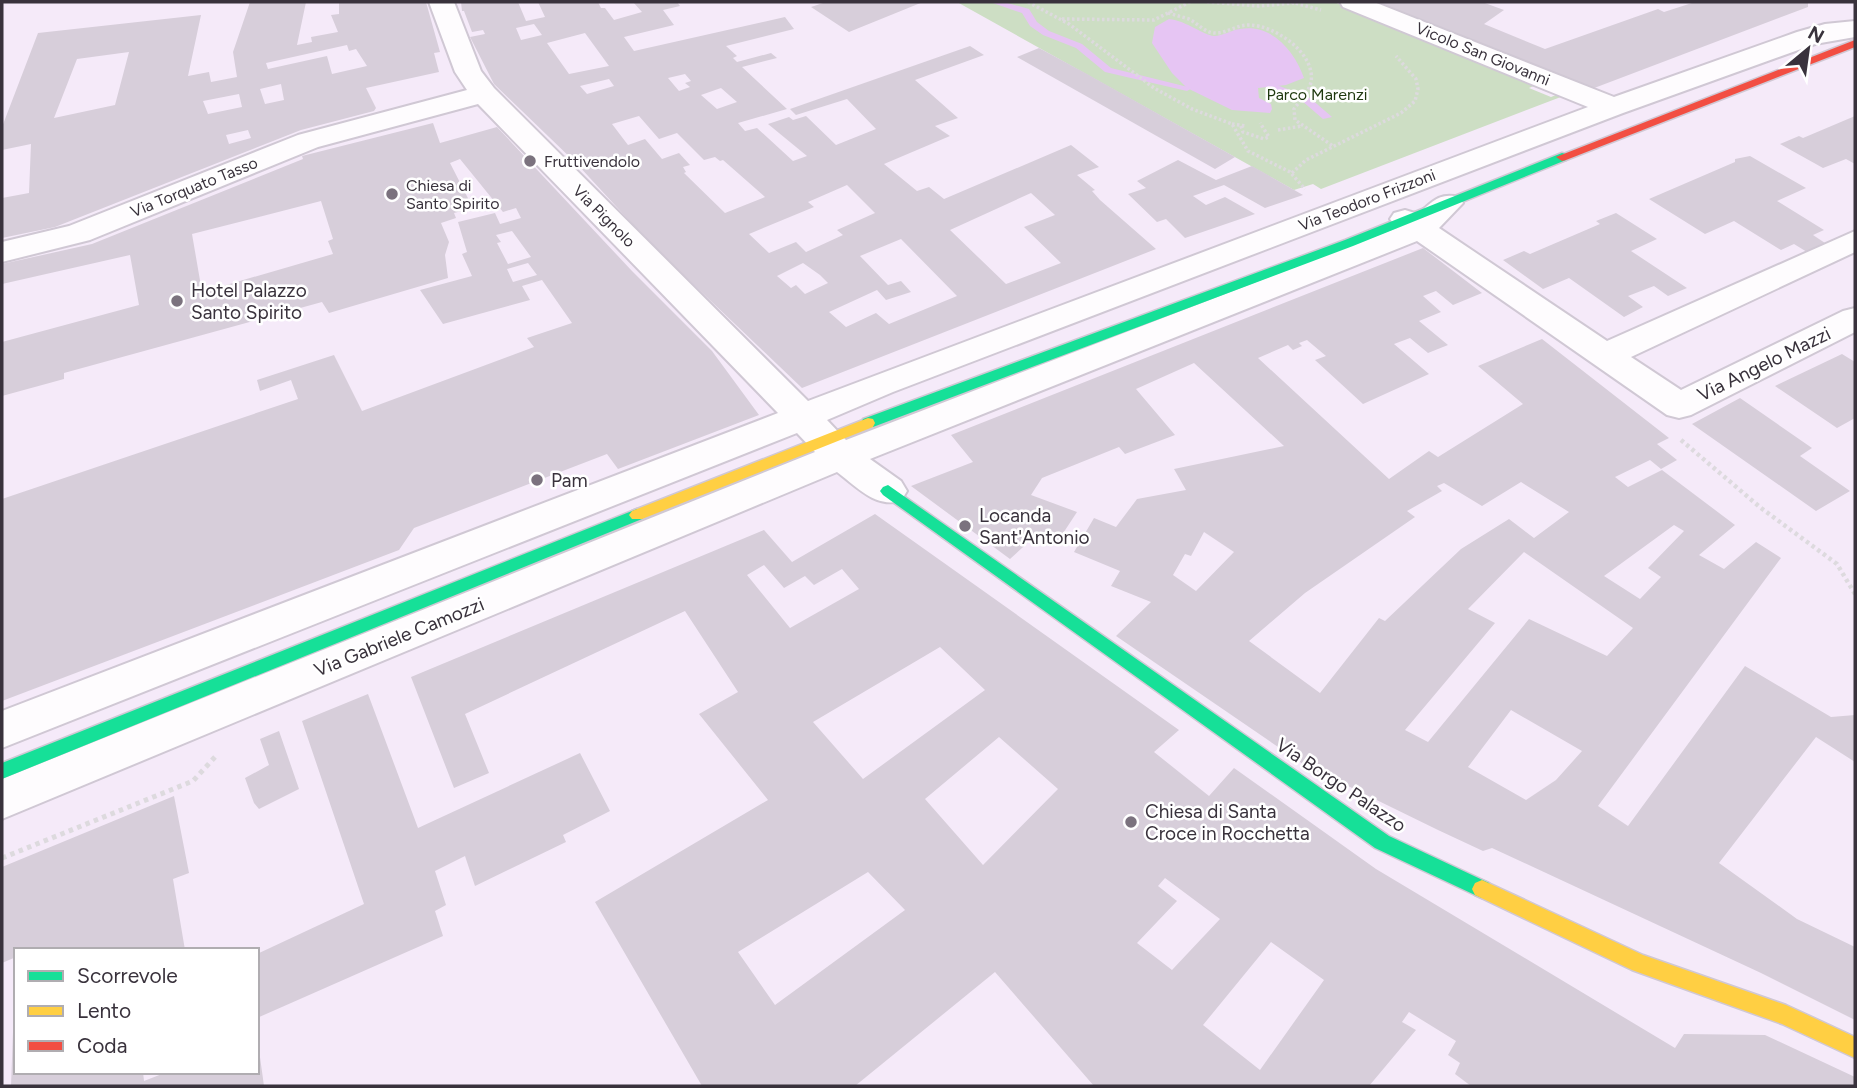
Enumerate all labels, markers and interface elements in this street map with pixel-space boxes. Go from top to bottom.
north arrow [1773,14,1843,84]
street label: Vicolo San Giovanni [1413,18,1553,90]
text: N [1804,21,1828,48]
park label: Parco Marenzi [1267,85,1367,104]
place label: Fruttivendolo [544,152,640,171]
street label: Via Torquato Tasso [128,153,260,221]
marker: Fruttivendolo [522,153,538,169]
street label: Via Teodoro Frizzoni [1296,165,1438,235]
place label: Chiesa di Santo Spirito [406,176,500,213]
street label: Via Pignolo [569,181,639,251]
marker: Chiesa di Santo Spirito [384,186,400,202]
place label: Hotel Palazzo Santo Spirito [191,279,307,324]
marker: Hotel Palazzo Santo Spirito [169,293,185,309]
street label: Via Angelo Mazzi [1693,322,1835,406]
place label: Pam [551,469,588,492]
marker: Pam [529,472,545,488]
place label: Locanda Sant'Antonio [979,504,1090,549]
marker: Locanda Sant'Antonio [957,518,973,534]
street label: Via Gabriele Camozzi [311,592,487,682]
street label: Via Borgo Palazzo [1272,733,1410,837]
place label: Chiesa di Santa Croce in Rocchetta [1145,800,1310,845]
marker: Chiesa di Santa Croce in Rocchetta [1123,814,1139,830]
legend [14,948,259,1074]
text: Scorrevole [77,963,178,988]
text: Lento [77,998,131,1023]
text: Coda [77,1033,127,1058]

